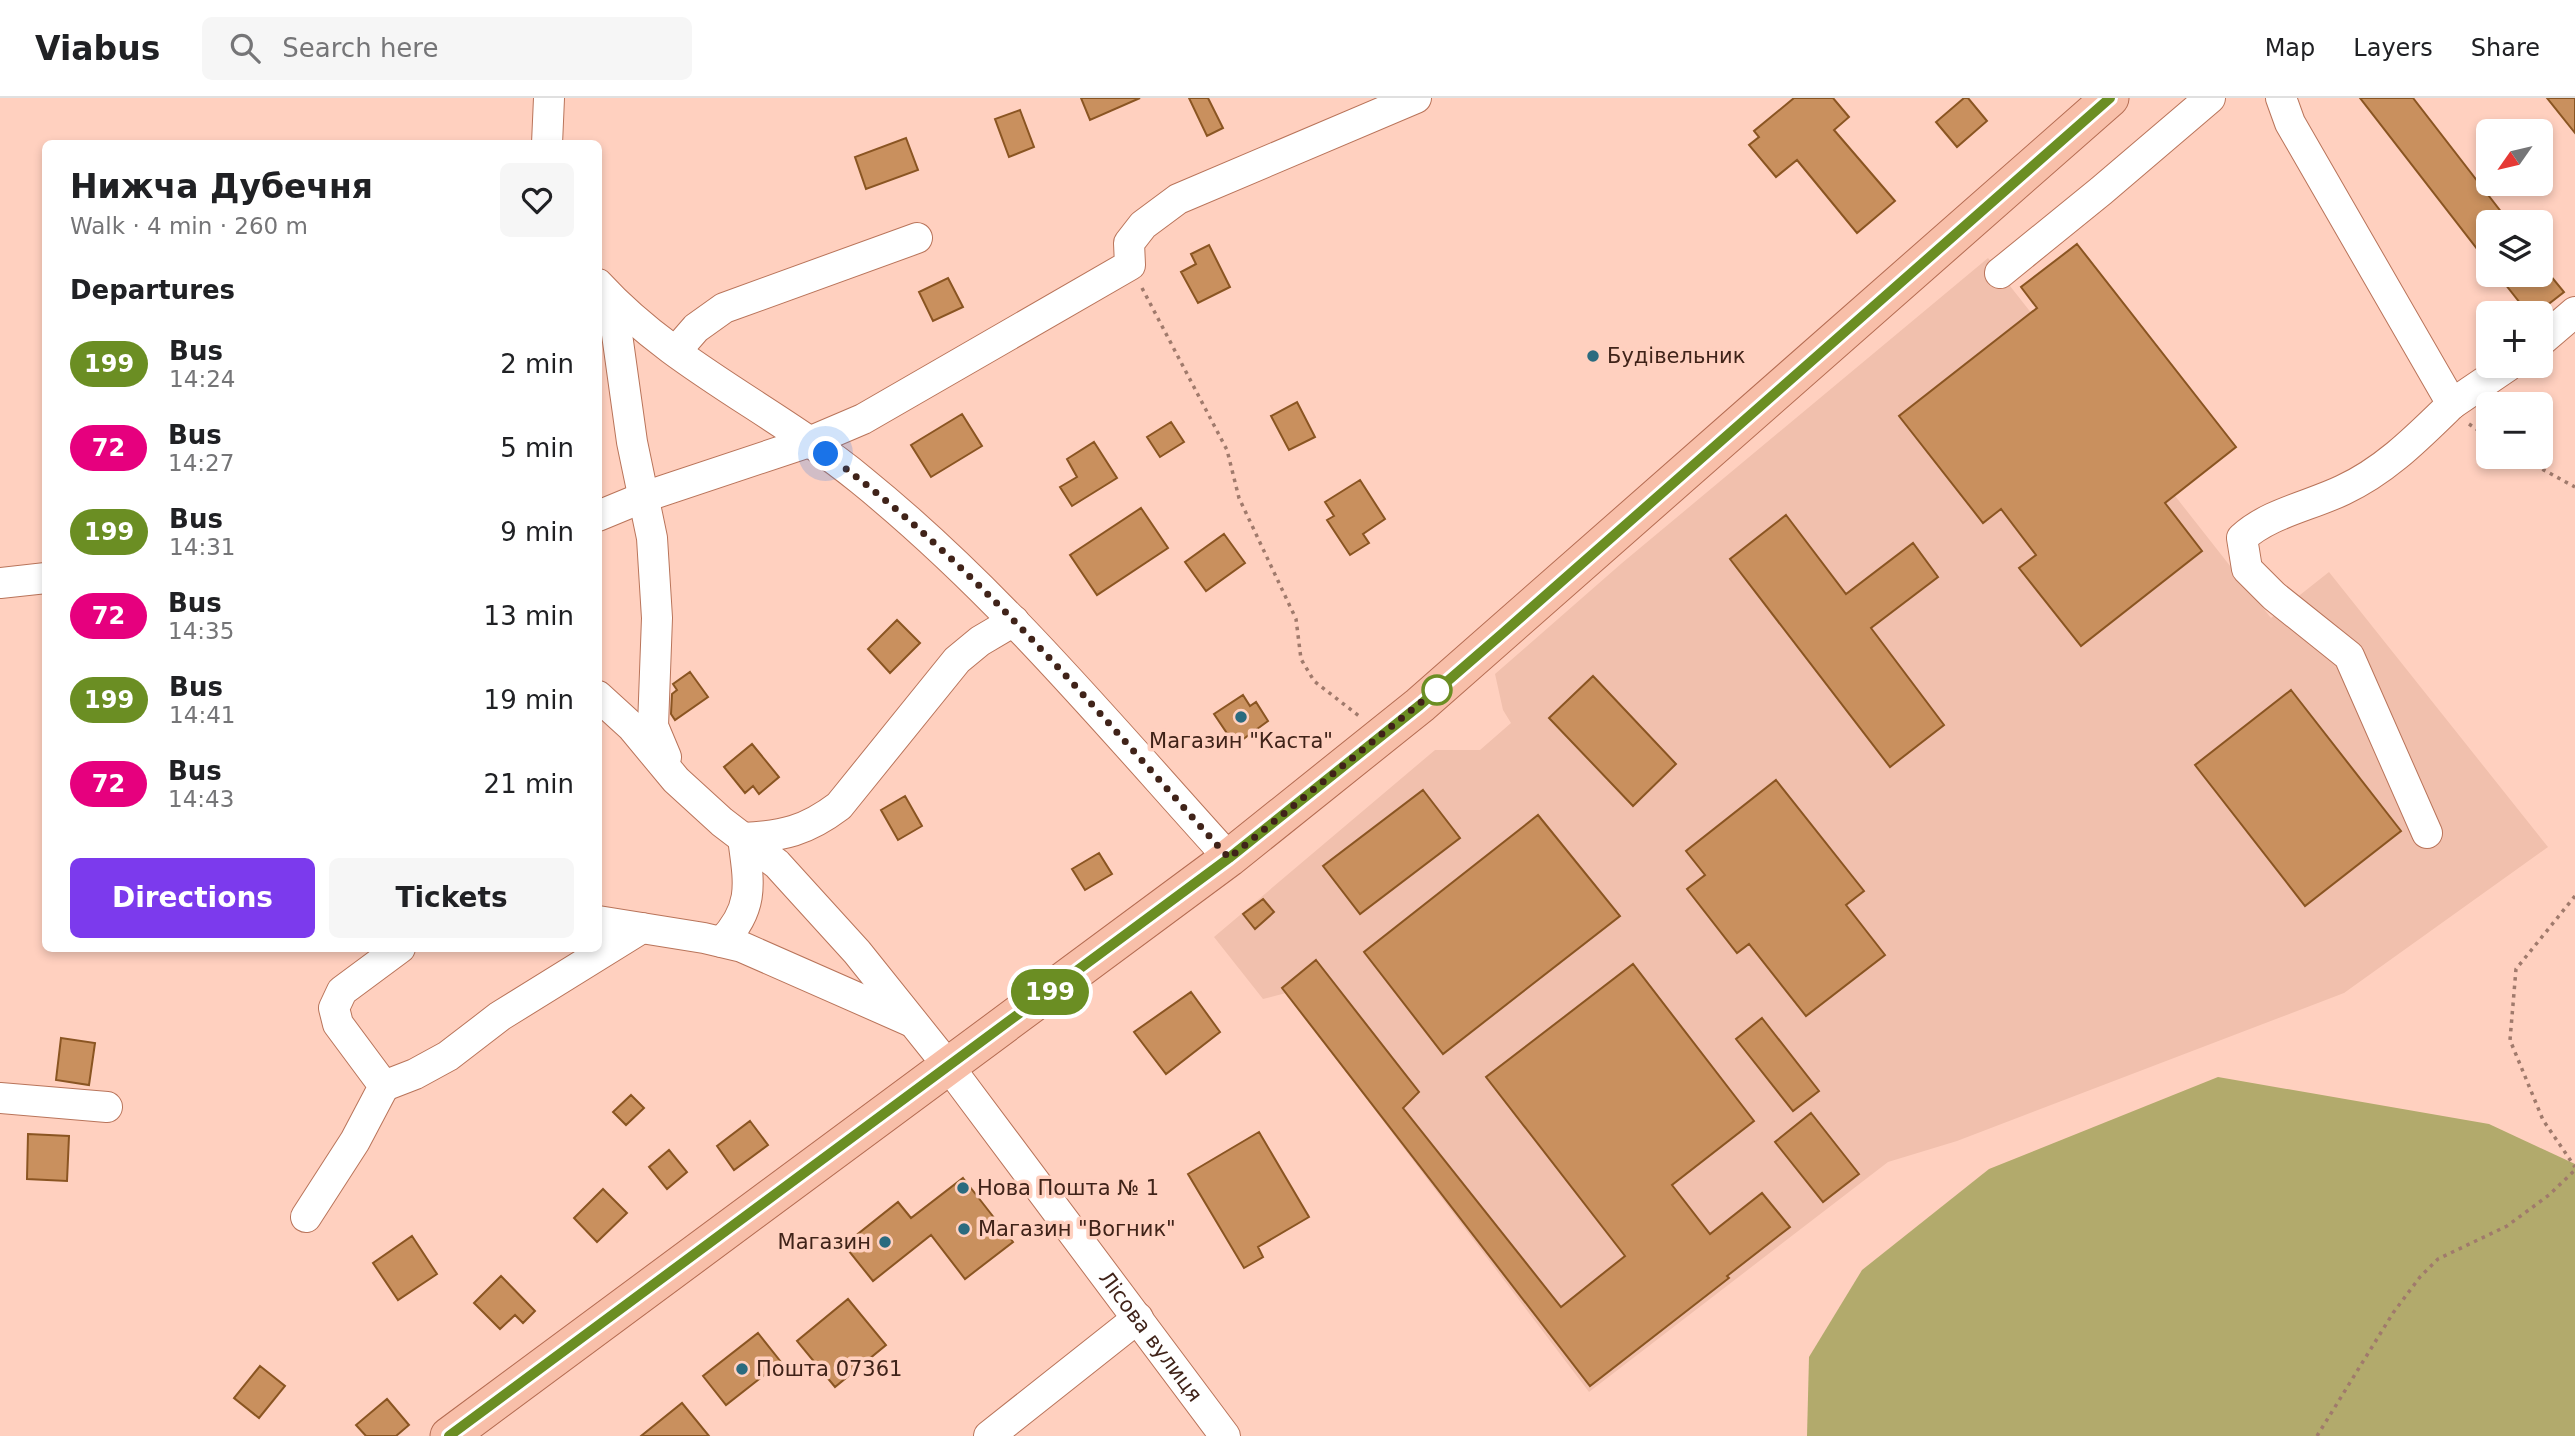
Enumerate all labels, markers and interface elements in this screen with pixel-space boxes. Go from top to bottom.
search box [202,17,692,80]
text: Viabus [35,29,160,68]
icon: search [226,29,264,67]
text: Search here [282,33,438,63]
text: Map [2265,34,2315,62]
text: Layers [2353,34,2433,62]
text: Share [2471,34,2540,62]
north arrow [2476,119,2553,196]
map controls [2476,119,2553,469]
button: heart [500,163,574,237]
text: Нижча Дубечня [70,167,373,206]
button: layers [2476,210,2553,287]
text: Walk · 4 min · 260 m [70,213,308,239]
text: Departures [70,275,235,305]
button: + [2476,301,2553,378]
text: Bus [169,336,223,366]
place label: Будівельник [1607,344,1745,368]
marker: Будівельник [1585,348,1601,364]
text: 2 min [500,349,574,379]
text: 199 [84,350,134,378]
text: 14:24 [169,366,235,392]
button: − [2476,392,2553,469]
text: Bus [168,420,222,450]
text: 5 min [500,433,574,463]
text: 72 [92,434,125,462]
your location [808,436,843,471]
text: 14:27 [168,450,234,476]
text: Bus [169,504,223,534]
text: 9 min [500,517,574,547]
text: 199 [84,518,134,546]
text: 14:31 [169,534,235,560]
text: Bus [168,588,222,618]
text: 13 min [484,601,574,631]
text: 72 [92,602,125,630]
text: 14:35 [168,618,234,644]
text: Bus [169,672,223,702]
unlabelled marker [1422,675,1452,705]
text: 19 min [484,685,574,715]
text: 199 [84,686,134,714]
text: 14:41 [169,702,235,728]
marker: Магазин "Каста" [1233,709,1249,725]
place label: Магазин "Каста" [1149,729,1333,753]
text: Bus [168,756,222,786]
text: 21 min [484,769,574,799]
text: 72 [92,770,125,798]
text: 14:43 [168,786,234,812]
button: Directions [70,858,315,938]
button: Tickets [329,858,574,938]
line badge: 199 [1010,969,1090,1015]
text: 199 [1025,978,1075,1006]
place label: Нова Пошта № 1 [977,1176,1159,1200]
marker: Нова Пошта № 1 [955,1180,971,1196]
place label: Магазин "Вогник" [978,1217,1176,1241]
marker: Магазин "Вогник" [956,1221,972,1237]
place label: Магазин [778,1230,871,1254]
marker: Магазин [877,1234,893,1250]
street label: Лісова вулиця [1094,1266,1207,1406]
place label: Пошта 07361 [756,1357,902,1381]
marker: Пошта 07361 [734,1361,750,1377]

